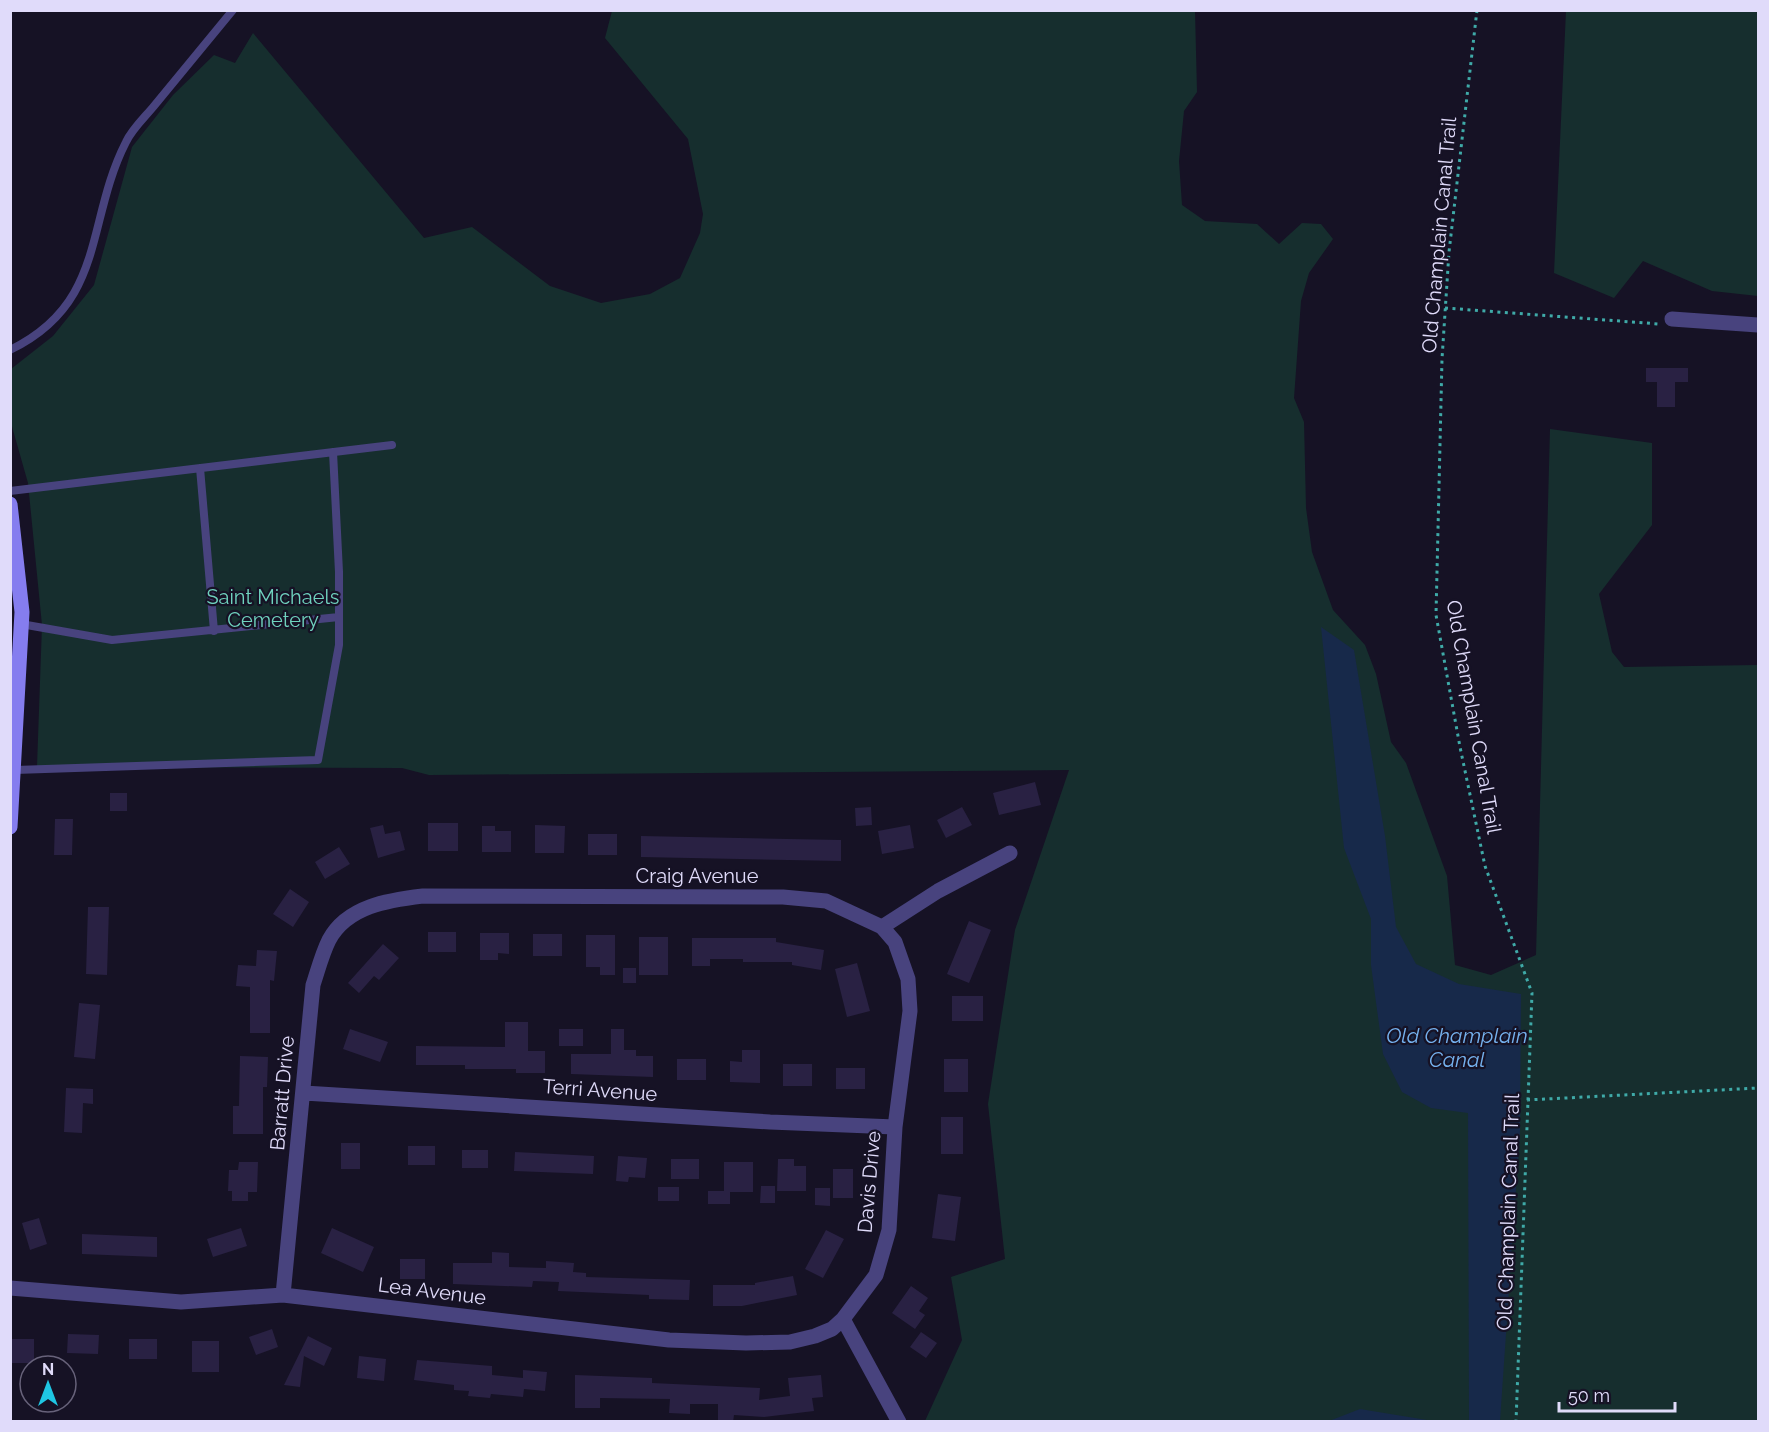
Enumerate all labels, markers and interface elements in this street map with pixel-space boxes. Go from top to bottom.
street label: Old Champlain Canal Trail [1417,115,1461,354]
park label: Saint Michaels Cemetery [206,585,340,632]
street label: Old Champlain Canal Trail [1442,598,1506,836]
street label: Craig Avenue [636,864,759,888]
water label: Old Champlain Canal [1386,1023,1528,1072]
street label: Barratt Drive [265,1034,299,1151]
street label: Terri Avenue [542,1074,658,1106]
street label: Old Champlain Canal Trail [1492,1093,1524,1331]
street label: Davis Drive [853,1130,885,1234]
street label: Lea Avenue [377,1272,488,1310]
north arrow [18,1354,78,1414]
text: N [42,1360,54,1379]
scale bar [1559,1375,1674,1413]
text: 50 m [1568,1385,1610,1406]

